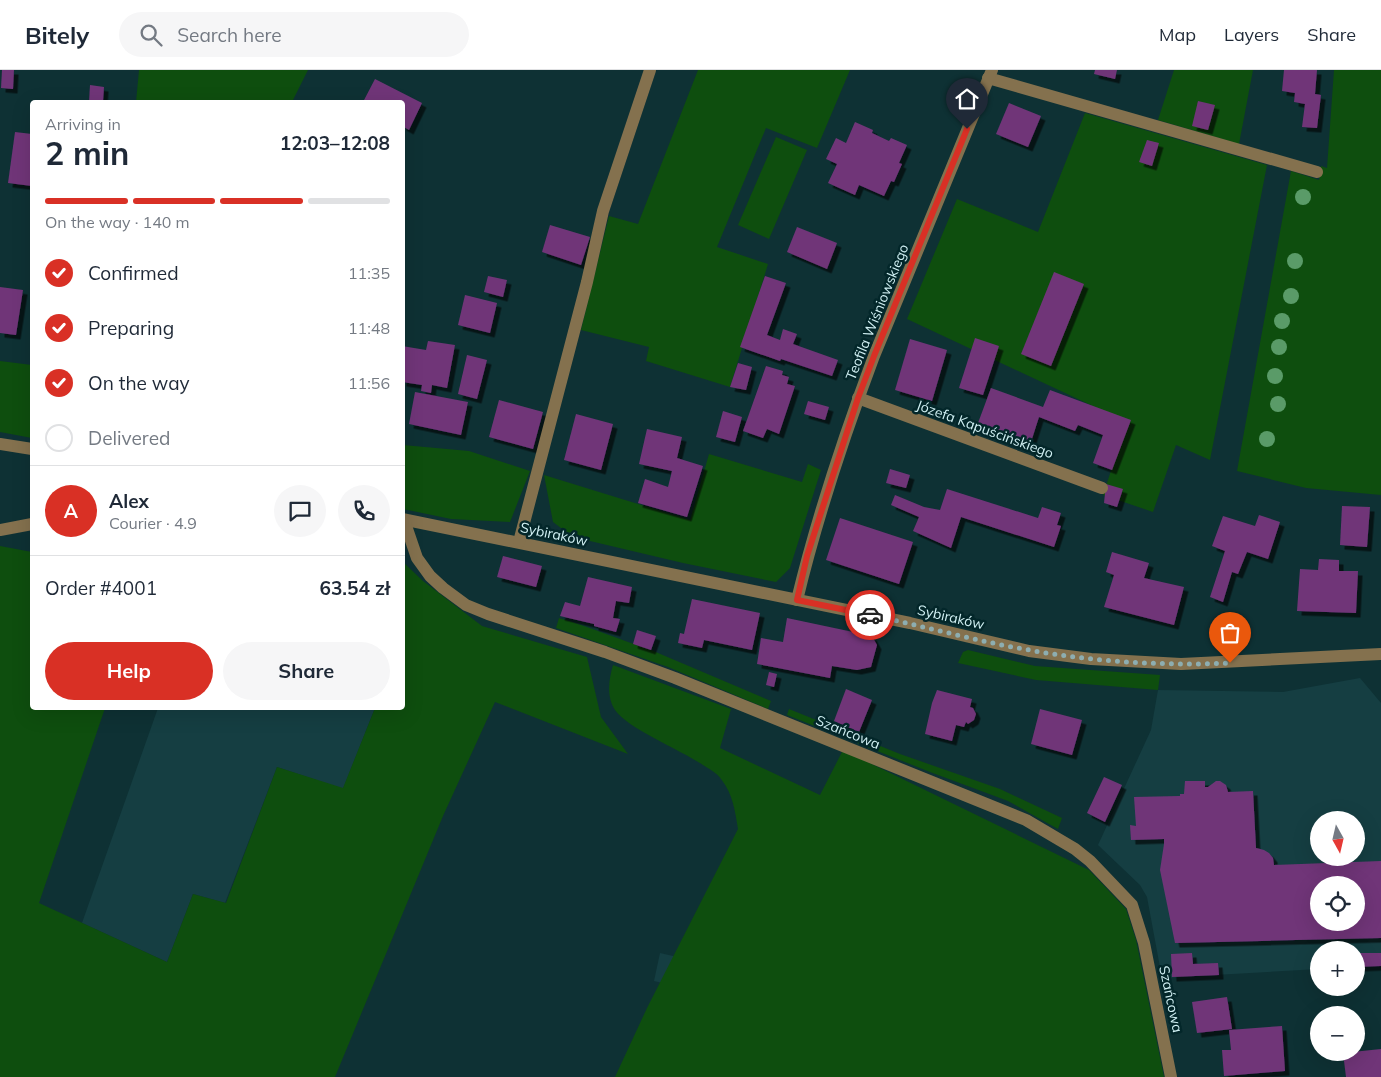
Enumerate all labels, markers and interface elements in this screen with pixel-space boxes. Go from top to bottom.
search box [119,12,469,57]
text: Bitely [25,20,89,50]
icon: search [137,21,165,49]
text: Search here [177,23,282,47]
text: Map [1159,23,1196,46]
text: Layers [1224,23,1279,46]
text: Share [1307,23,1356,46]
pin [946,78,988,129]
icon: home [953,85,981,113]
text: Arriving in [45,114,121,134]
text: 12:03–12:08 [280,131,390,155]
text: 2 min [45,133,129,173]
text: On the way · 140 m [45,212,190,232]
street label: Teofila Wiśniowskiego [841,241,913,383]
icon: check [45,259,73,287]
text: Confirmed [88,261,179,285]
text: 11:35 [348,263,390,283]
icon: check [45,314,73,342]
text: Preparing [88,316,174,340]
text: 11:48 [348,318,390,338]
icon: check [45,369,73,397]
text: On the way [88,371,190,395]
text: 11:56 [348,373,390,393]
street label: Józefa Kapuścińskiego [914,396,1056,462]
text: Delivered [88,426,170,450]
button: chat [274,485,326,537]
button: phone [338,485,390,537]
text: Alex [109,489,149,513]
text: A [64,499,78,523]
text: Courier · 4.9 [109,513,197,533]
street label: Sybiraków [519,518,589,550]
text: Order #4001 [45,576,157,600]
text: 63.54 zł [320,576,390,600]
courier [845,590,895,640]
icon: car [856,601,884,629]
street label: Sybiraków [916,601,986,633]
pin [1209,612,1251,663]
icon: bag [1216,619,1244,647]
button: Help [45,642,213,700]
button: Share [223,642,390,700]
street label: Szańcowa [813,711,883,753]
north arrow [1310,811,1365,866]
map controls [1310,811,1365,1061]
button: locate [1310,876,1365,931]
button: + [1310,941,1365,996]
street label: Szańcowa [1155,964,1187,1034]
button: − [1310,1006,1365,1061]

